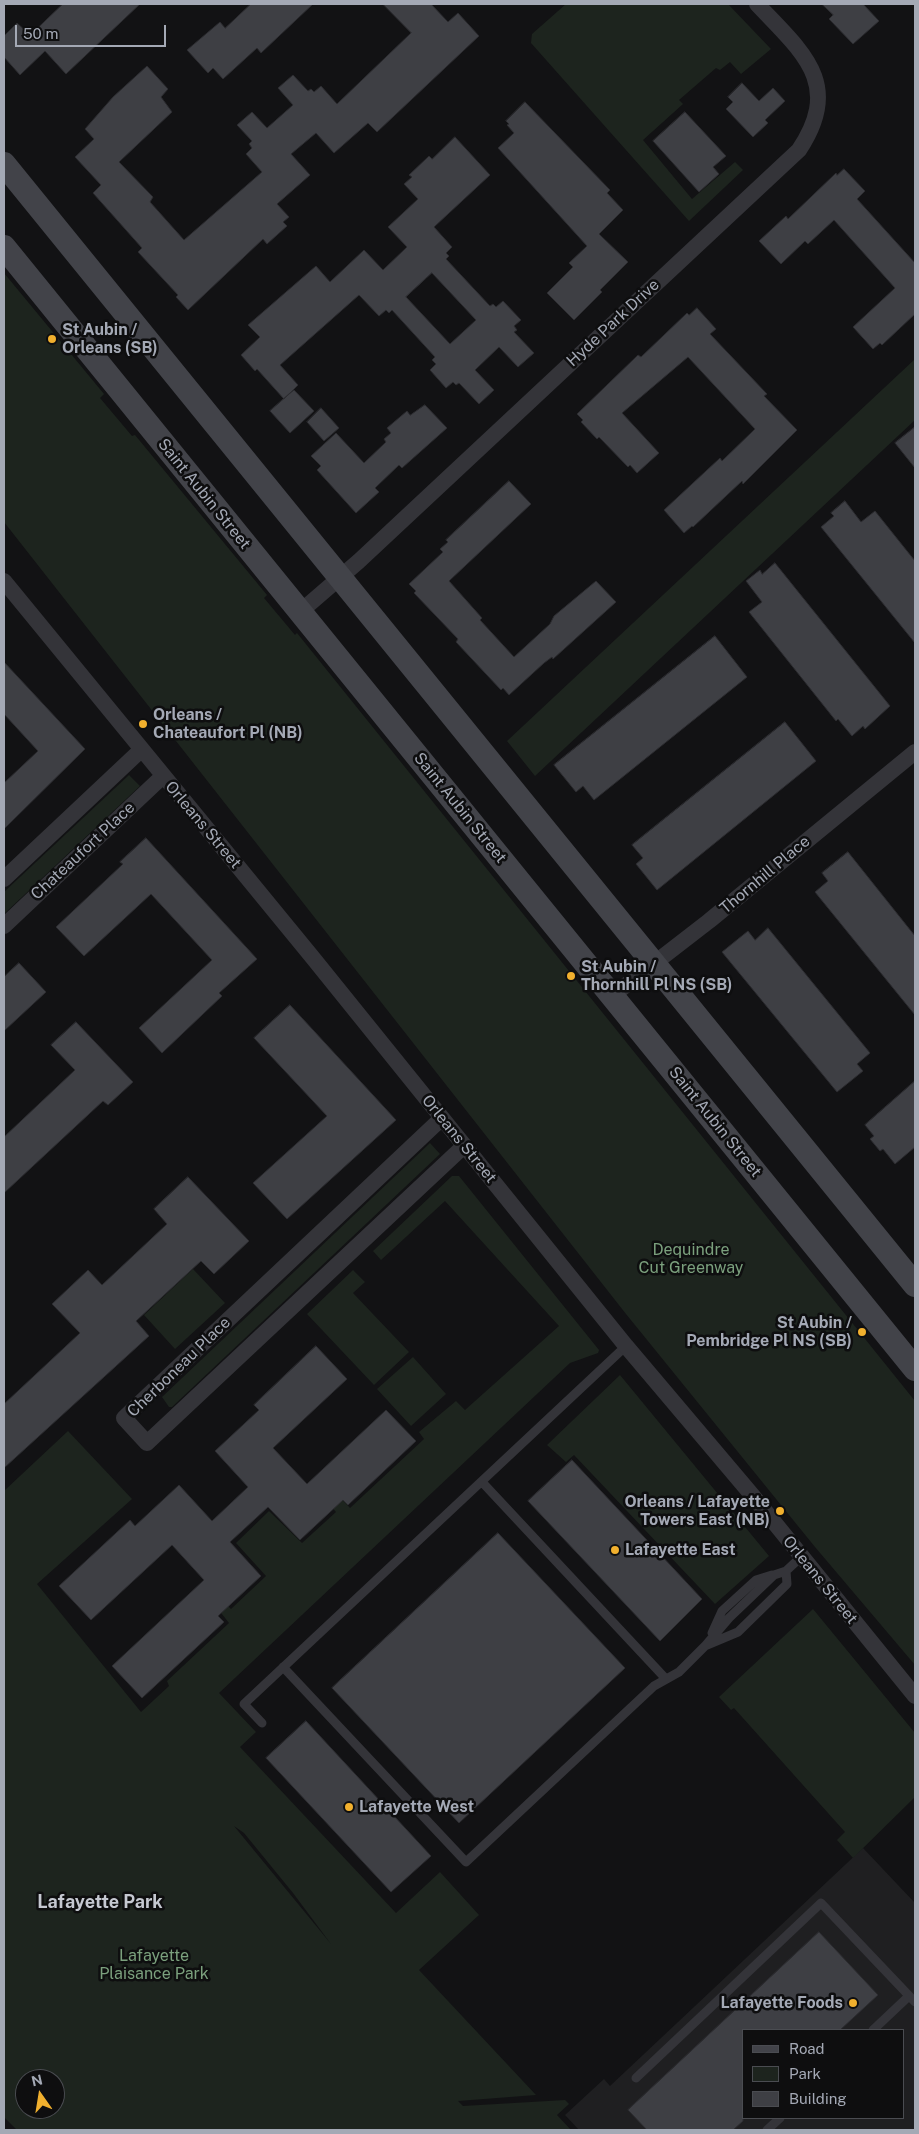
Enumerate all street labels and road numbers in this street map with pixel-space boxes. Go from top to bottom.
street label: Hyde Park Drive [563,275,663,371]
street label: Saint Aubin Street [154,435,254,553]
street label: Saint Aubin Street [410,749,510,867]
street label: Orleans Street [161,777,245,873]
street label: Chateaufort Place [27,798,139,904]
street label: Thornhill Place [716,832,814,918]
street label: Saint Aubin Street [665,1063,765,1181]
street label: Orleans Street [418,1091,500,1187]
street label: Cherboneau Place [123,1313,235,1421]
street label: Orleans Street [779,1532,861,1628]

